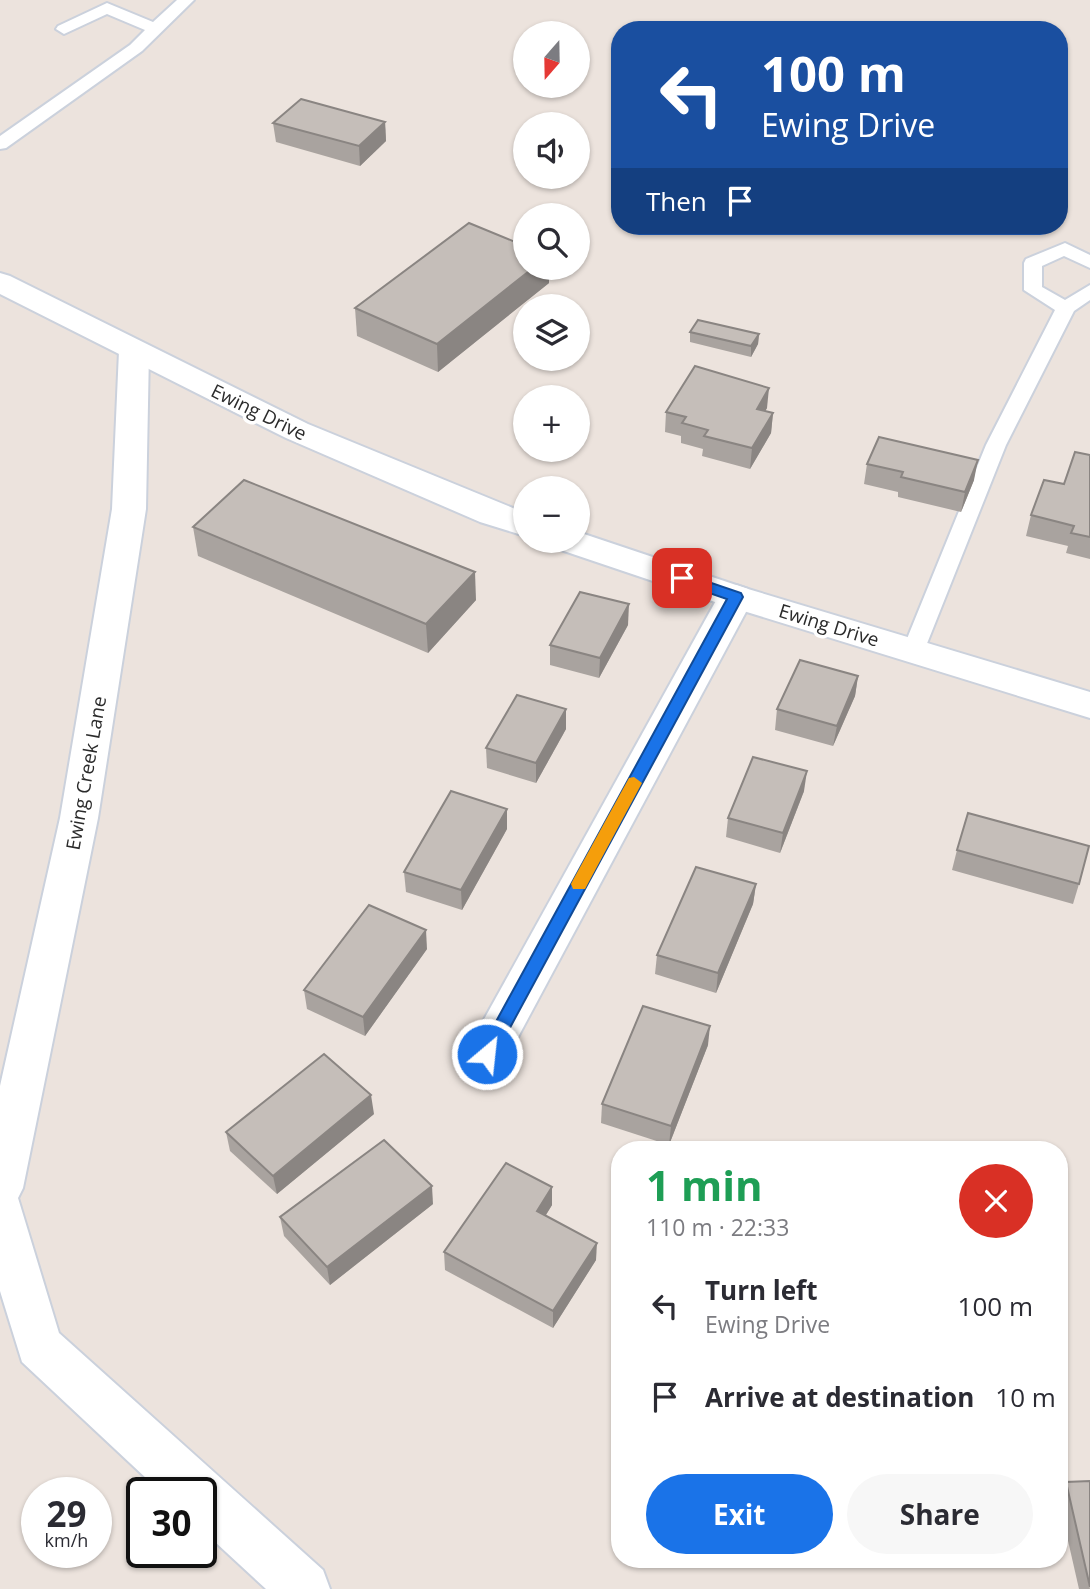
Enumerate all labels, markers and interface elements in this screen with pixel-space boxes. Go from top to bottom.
north arrow [513,21,590,98]
map controls [513,21,590,553]
text: 100 m [761,40,906,106]
icon: left [646,49,737,140]
text: Ewing Drive [761,103,935,146]
button: sound [513,112,590,189]
icon: arrive [721,182,759,220]
text: Then [646,183,707,219]
button: search [513,203,590,280]
button: layers [513,294,590,371]
street label: Ewing Drive [207,378,311,446]
button: + [513,385,590,462]
button: − [513,476,590,553]
pin [652,548,712,608]
icon: arrive [663,559,701,597]
street label: Ewing Drive [776,597,882,653]
street label: Ewing Creek Lane [60,694,112,852]
position arrow [450,1017,524,1091]
text: 1 min [646,1156,763,1213]
button: close [959,1164,1033,1238]
text: 110 m · 22:33 [646,1211,789,1243]
text: Turn left [705,1272,817,1308]
icon: left [646,1287,684,1325]
text: 100 m [958,1288,1033,1324]
text: Ewing Drive [705,1308,830,1340]
icon: arrive [646,1378,684,1416]
text: Arrive at destination [705,1379,974,1415]
text: 10 m [995,1379,1056,1415]
button: Exit [646,1474,833,1554]
button: Share [847,1474,1033,1554]
speed limit sign: 30 [126,1477,217,1568]
text: 29 [46,1490,87,1537]
text: km/h [45,1528,88,1552]

